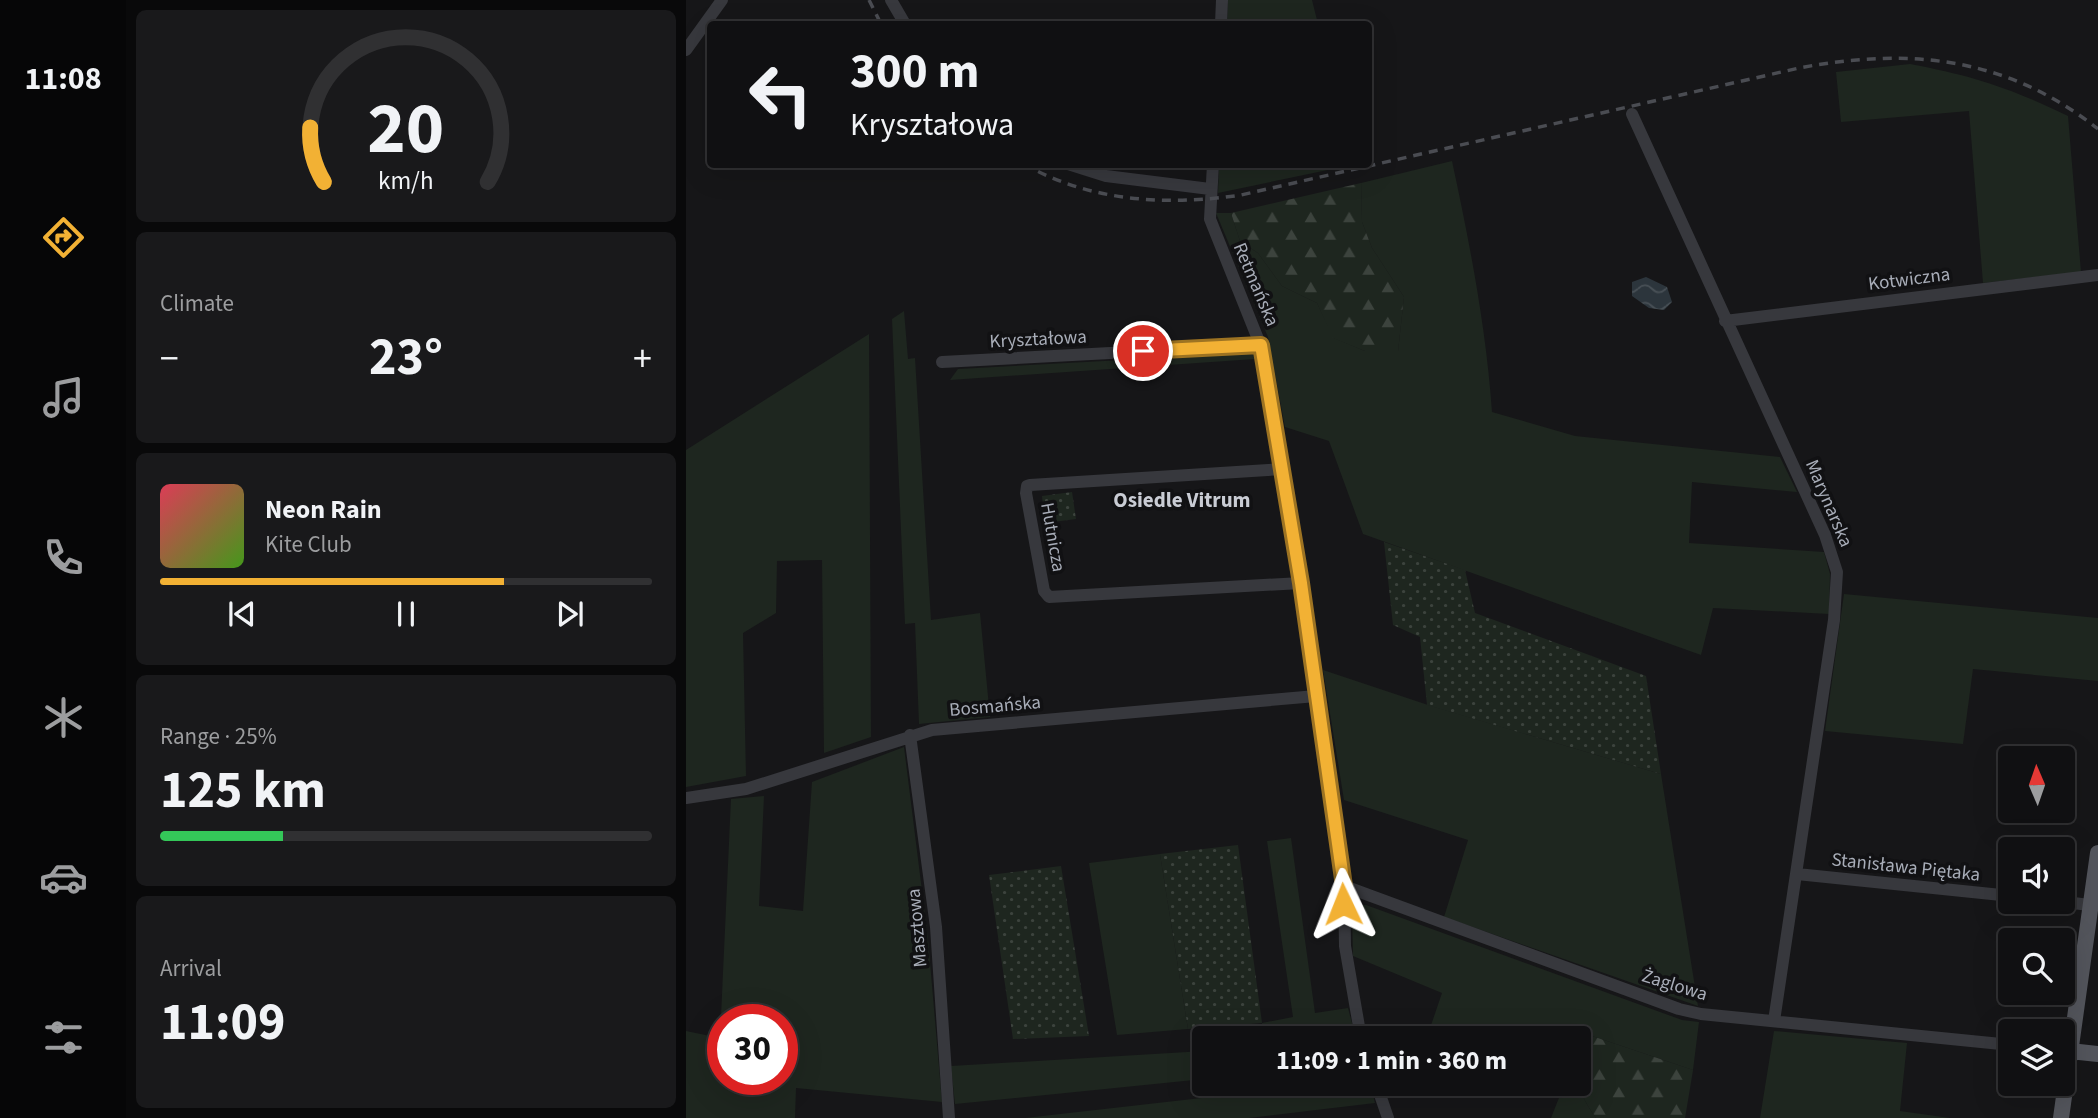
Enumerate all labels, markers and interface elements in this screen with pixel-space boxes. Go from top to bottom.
text: 300 m [850,37,979,107]
icon: left [735,49,826,140]
text: 11:08 [24,56,102,102]
text: 20 [368,77,444,181]
text: Kryształowa [850,102,1014,148]
text: km/h [378,163,434,199]
icon: directions [39,213,88,262]
street label: Retmańska [1226,238,1285,331]
street label: Kotwiczna [1867,261,1952,298]
text: Climate [160,287,234,320]
text: 23° [369,321,443,395]
pin [1113,321,1173,381]
street label: Kryształowa [989,323,1087,356]
text: − [160,332,179,386]
text: + [633,332,652,386]
icon: arrive [1124,332,1162,370]
icon: music [39,373,88,422]
street label: Marynarska [1798,456,1859,551]
district label: Osiedle Vitrum [1113,485,1251,515]
text: Neon Rain [265,491,382,528]
street label: Hutnicza [1033,500,1072,574]
text: Kite Club [265,528,352,561]
icon: phone [39,533,88,582]
icon: previous [223,595,261,633]
icon: pause [387,595,425,633]
icon: next [551,595,589,633]
street label: Bosmańska [948,689,1042,724]
icon: climate [39,693,88,742]
text: Range · 25% [160,720,277,753]
north arrow [1998,746,2076,822]
map controls [1998,746,2075,1096]
text: 125 km [160,754,326,828]
button: sound [1998,837,2075,914]
street label: Stanisława Piętaka [1830,846,1982,889]
icon: car [39,853,88,902]
position arrow [1306,867,1380,941]
street label: Masztowa [901,887,934,968]
button: search [1998,928,2075,1005]
text: Arrival [160,952,222,985]
street label: Żaglowa [1638,963,1711,1008]
text: 11:09 [160,986,285,1060]
speed limit sign: 30 [707,1004,798,1095]
icon: filters [39,1013,88,1062]
button: layers [1998,1019,2075,1096]
text: 11:09 · 1 min · 360 m [1276,1042,1507,1079]

